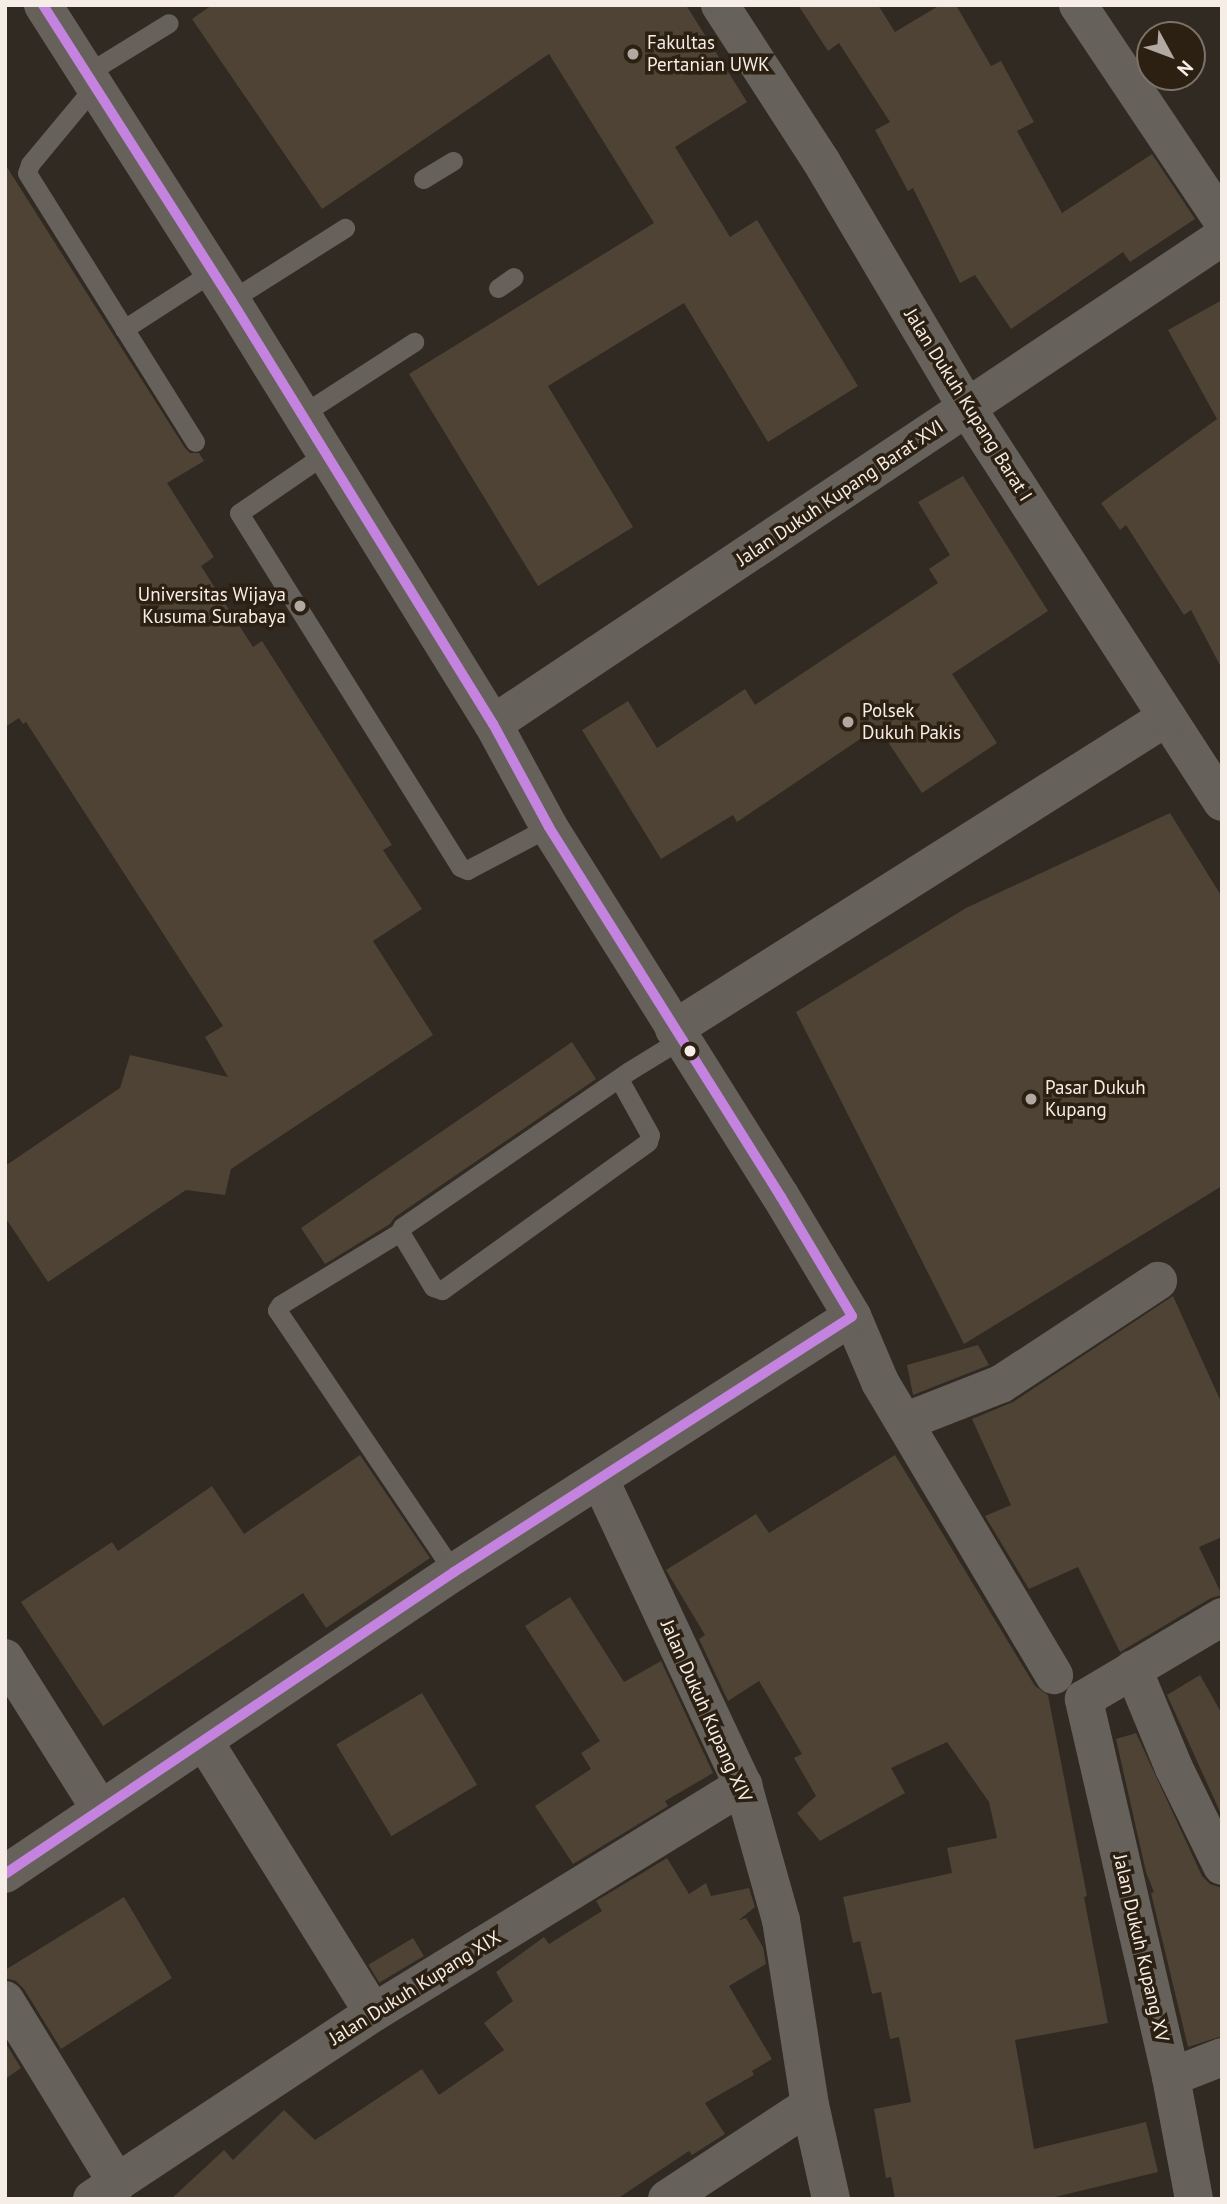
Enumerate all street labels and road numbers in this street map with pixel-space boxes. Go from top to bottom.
street label: Jalan Dukuh Kupang Barat I [899,304,1037,506]
street label: Jalan Dukuh Kupang Barat XVI [732,415,948,571]
street label: Jalan Dukuh Kupang XIV [655,1616,757,1806]
street label: Jalan Dukuh Kupang XV [1108,1852,1174,2044]
street label: Jalan Dukuh Kupang XIX [325,1926,505,2050]

